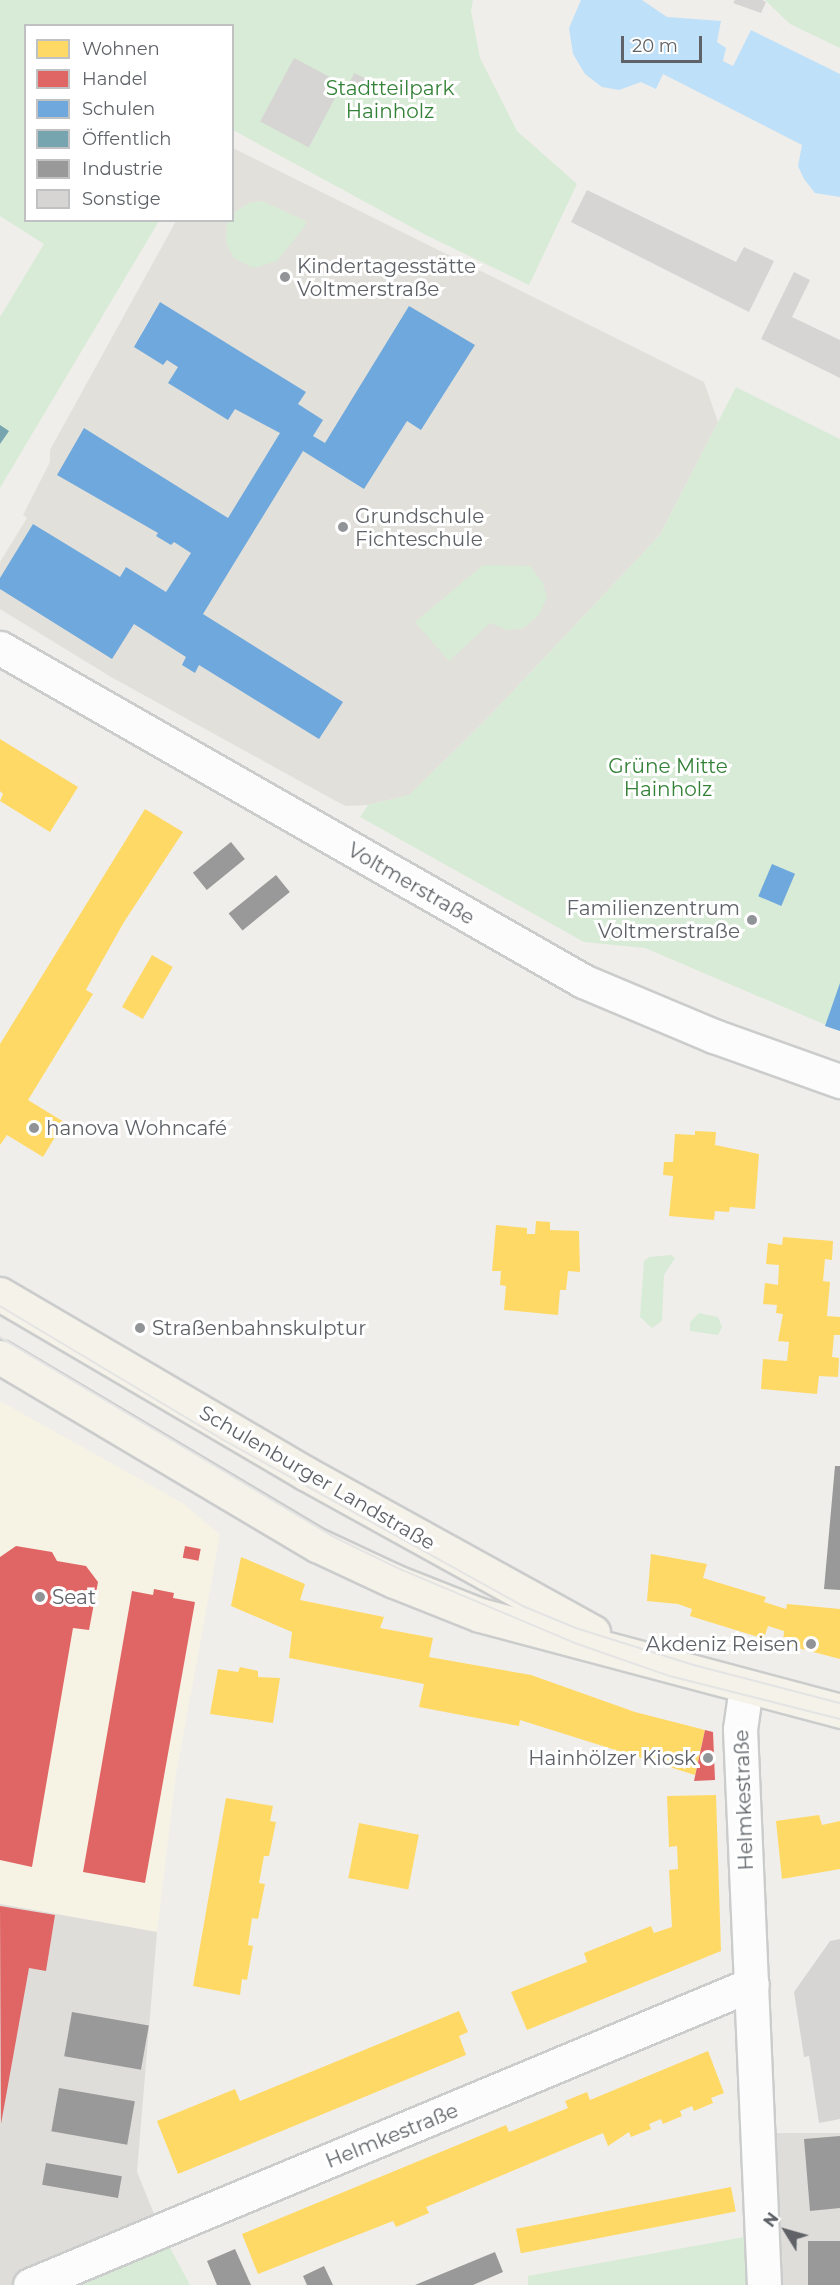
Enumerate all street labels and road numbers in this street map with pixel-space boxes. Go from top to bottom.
street label: Voltmerstraße [343,838,479,930]
street label: Schulenburger Landstraße [195,1401,439,1555]
street label: Helmkestraße [730,1729,758,1871]
street label: Helmkestraße [322,2098,462,2174]

